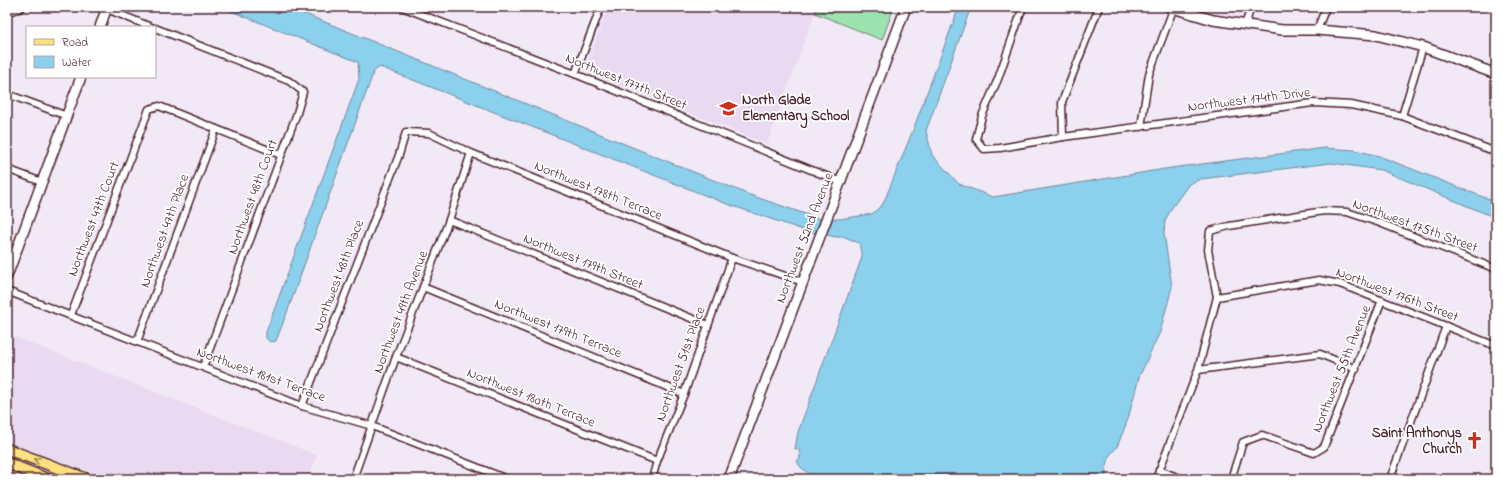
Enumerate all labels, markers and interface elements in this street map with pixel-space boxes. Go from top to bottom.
legend [26,26,156,78]
text: Road [62,34,88,52]
street label: Northwest 177th Street [562,48,690,116]
text: Water [62,54,91,72]
street label: Northwest 174th Drive [1187,82,1312,118]
place label: North Glade Elementary School [742,90,850,129]
school or university icon: North Glade Elementary School [719,98,739,118]
street label: Northwest 48th Court [222,136,284,257]
street label: Northwest 178th Terrace [531,156,666,227]
street label: Northwest 47th Court [62,158,126,280]
street label: Northwest 52nd Avenue [770,169,840,306]
street label: Northwest 47th Place [135,171,196,291]
street label: Northwest 175th Street [1350,194,1481,258]
street label: Northwest 48th Place [308,216,370,335]
street label: Northwest 179th Street [520,228,646,296]
street label: Northwest 49th Avenue [368,247,434,376]
street label: Northwest 176th Street [1333,262,1462,328]
street label: Northwest 179th Terrace [491,294,625,364]
street label: Northwest 55th Avenue [1307,301,1377,436]
street label: Northwest 51st Place [650,303,712,424]
street label: Northwest 181st Terrace [194,342,329,408]
street label: Northwest 180th Terrace [464,363,599,434]
place label: Saint Anthonys Church [1372,423,1462,460]
church icon: Saint Anthonys Church [1465,431,1485,451]
one-way arrow [34,457,41,465]

